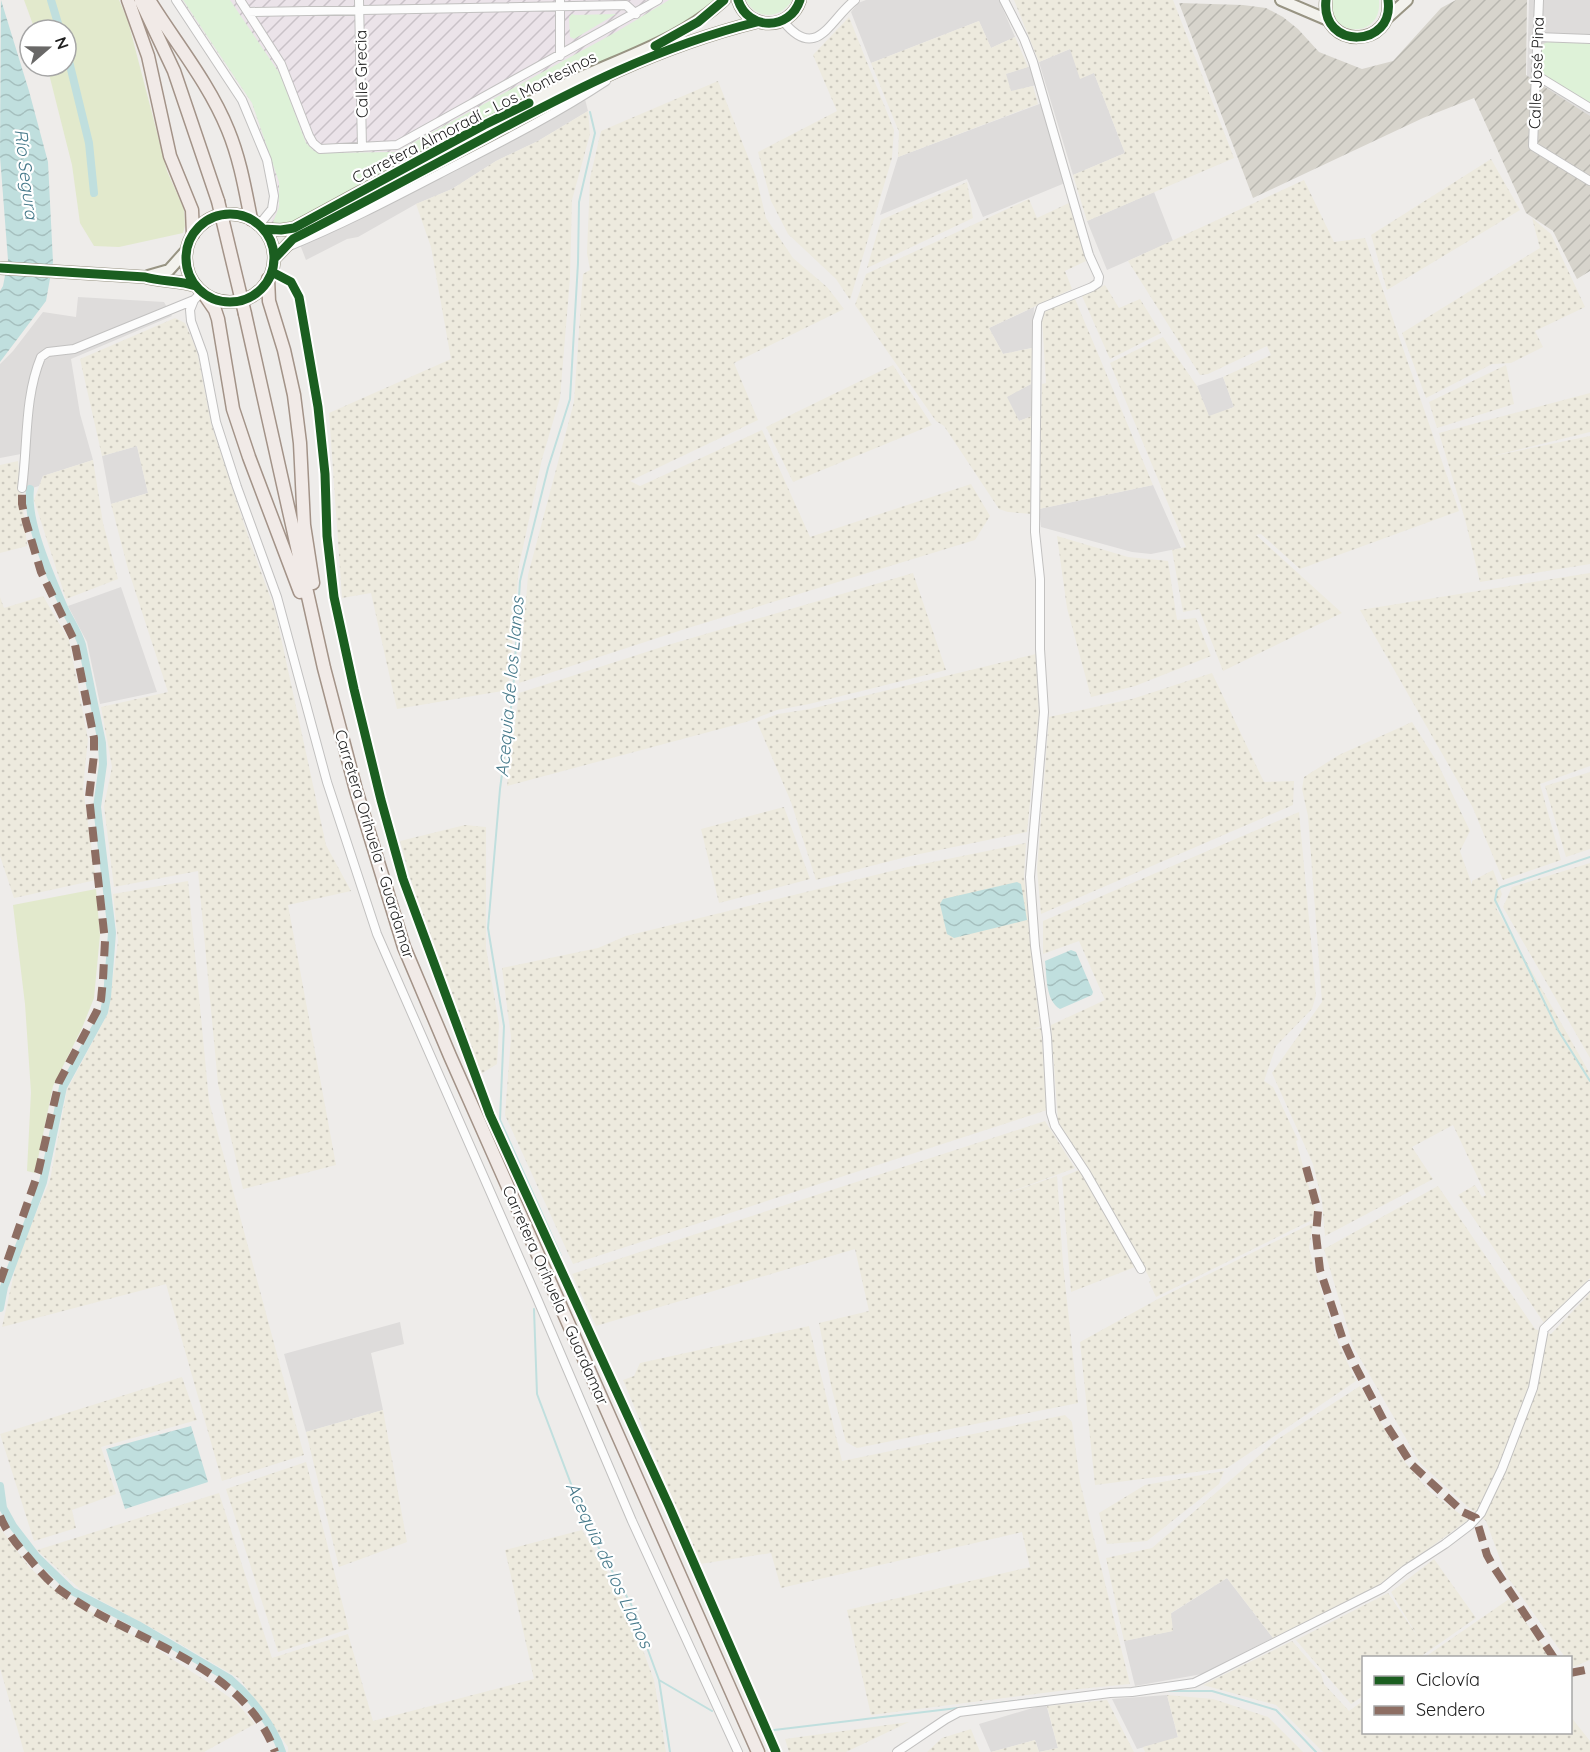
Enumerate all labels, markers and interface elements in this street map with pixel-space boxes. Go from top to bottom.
street label: Calle José Pina [1524,16,1548,130]
north arrow [18,18,78,78]
street label: Calle Grecia [350,30,372,118]
text: N [51,34,74,52]
street label: Carretera Almoradí - Los Montesinos [348,46,600,188]
water label: Río Segura [10,127,44,222]
water label: Acequia de los Llanos [490,595,529,778]
street label: Carretera Orihuela - Guardamar [331,727,419,961]
street label: Carretera Orihuela - Guardamar [498,1182,614,1408]
water label: Acequia de los Llanos [561,1478,659,1653]
legend [1362,1656,1572,1734]
text: Ciclovía [1416,1668,1480,1691]
text: Sendero [1416,1698,1485,1721]

